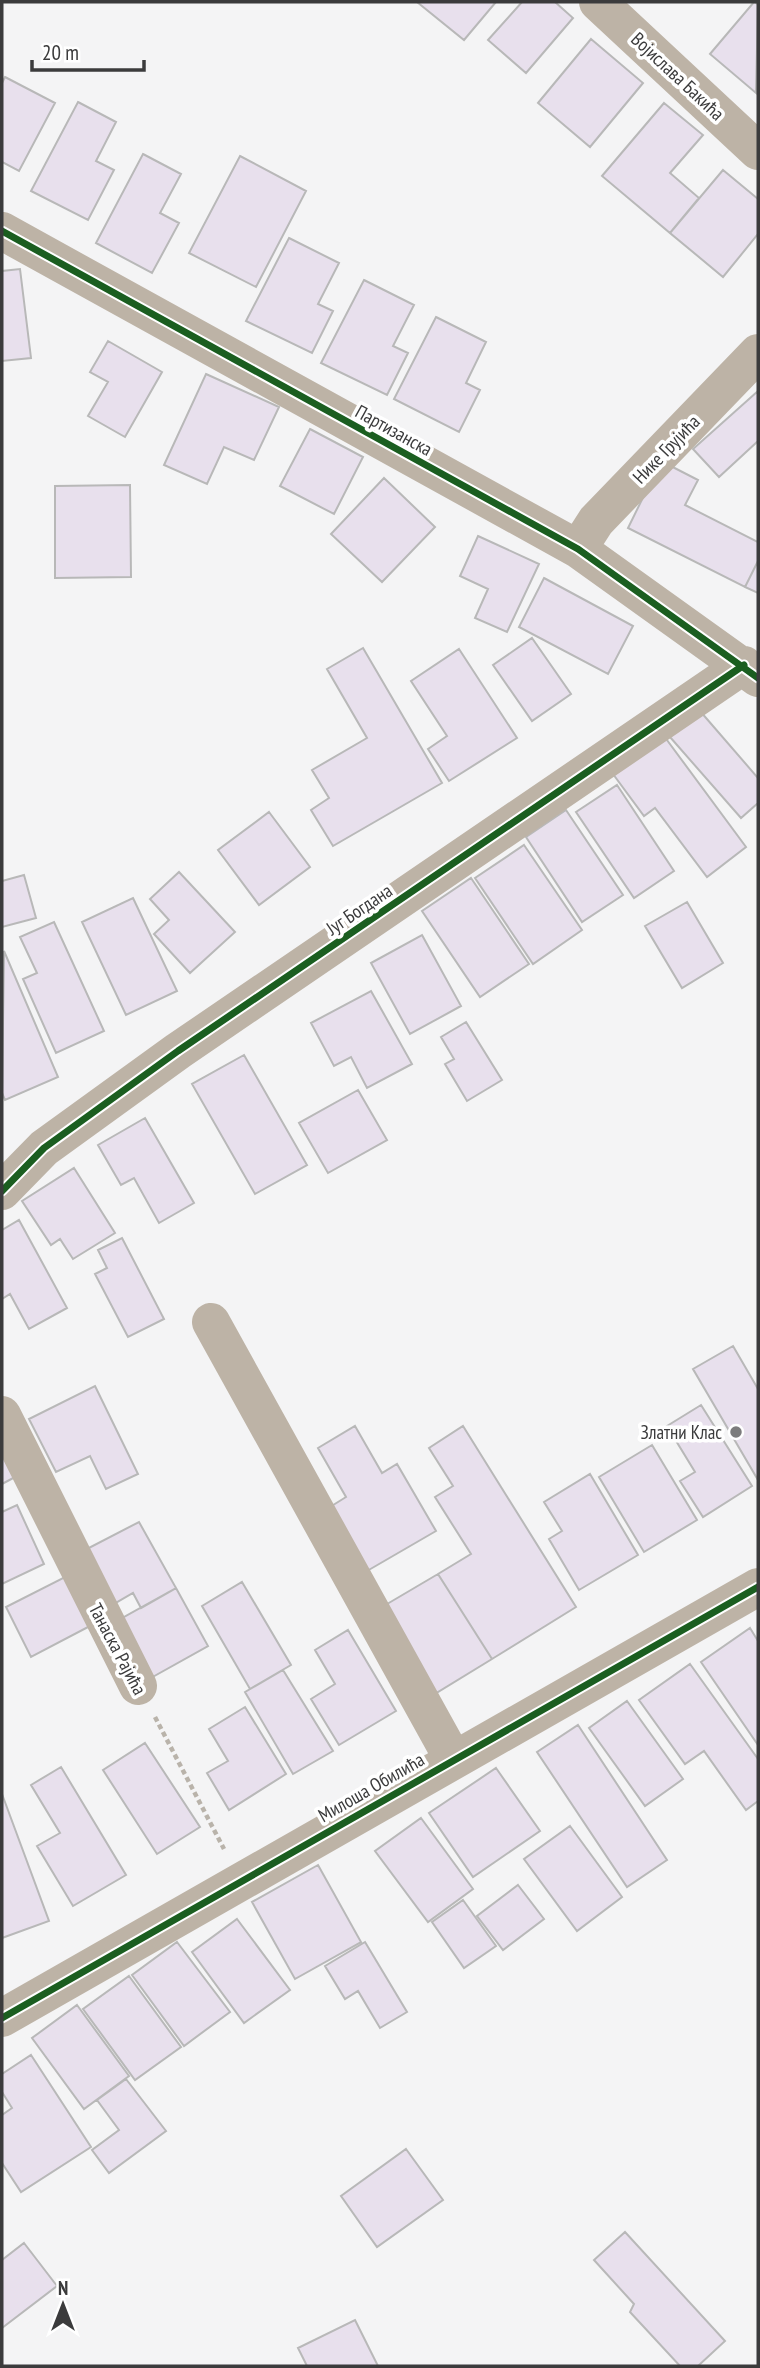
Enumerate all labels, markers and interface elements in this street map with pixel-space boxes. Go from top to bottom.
street label: Војислава Бакића [626,27,730,125]
scale bar [32,28,144,72]
text: 20 m [42,39,79,66]
street label: Партизанска [351,399,437,461]
street label: Нике Грујића [627,410,705,488]
street label: Југ Богдана [321,878,397,940]
place label: Златни Клас [640,1420,722,1444]
marker: Златни Клас [728,1424,744,1440]
street label: Танаска Рајића [84,1599,152,1699]
street label: Милоша Обилића [314,1747,428,1827]
north arrow [28,2270,98,2340]
text: N [58,2276,68,2300]

